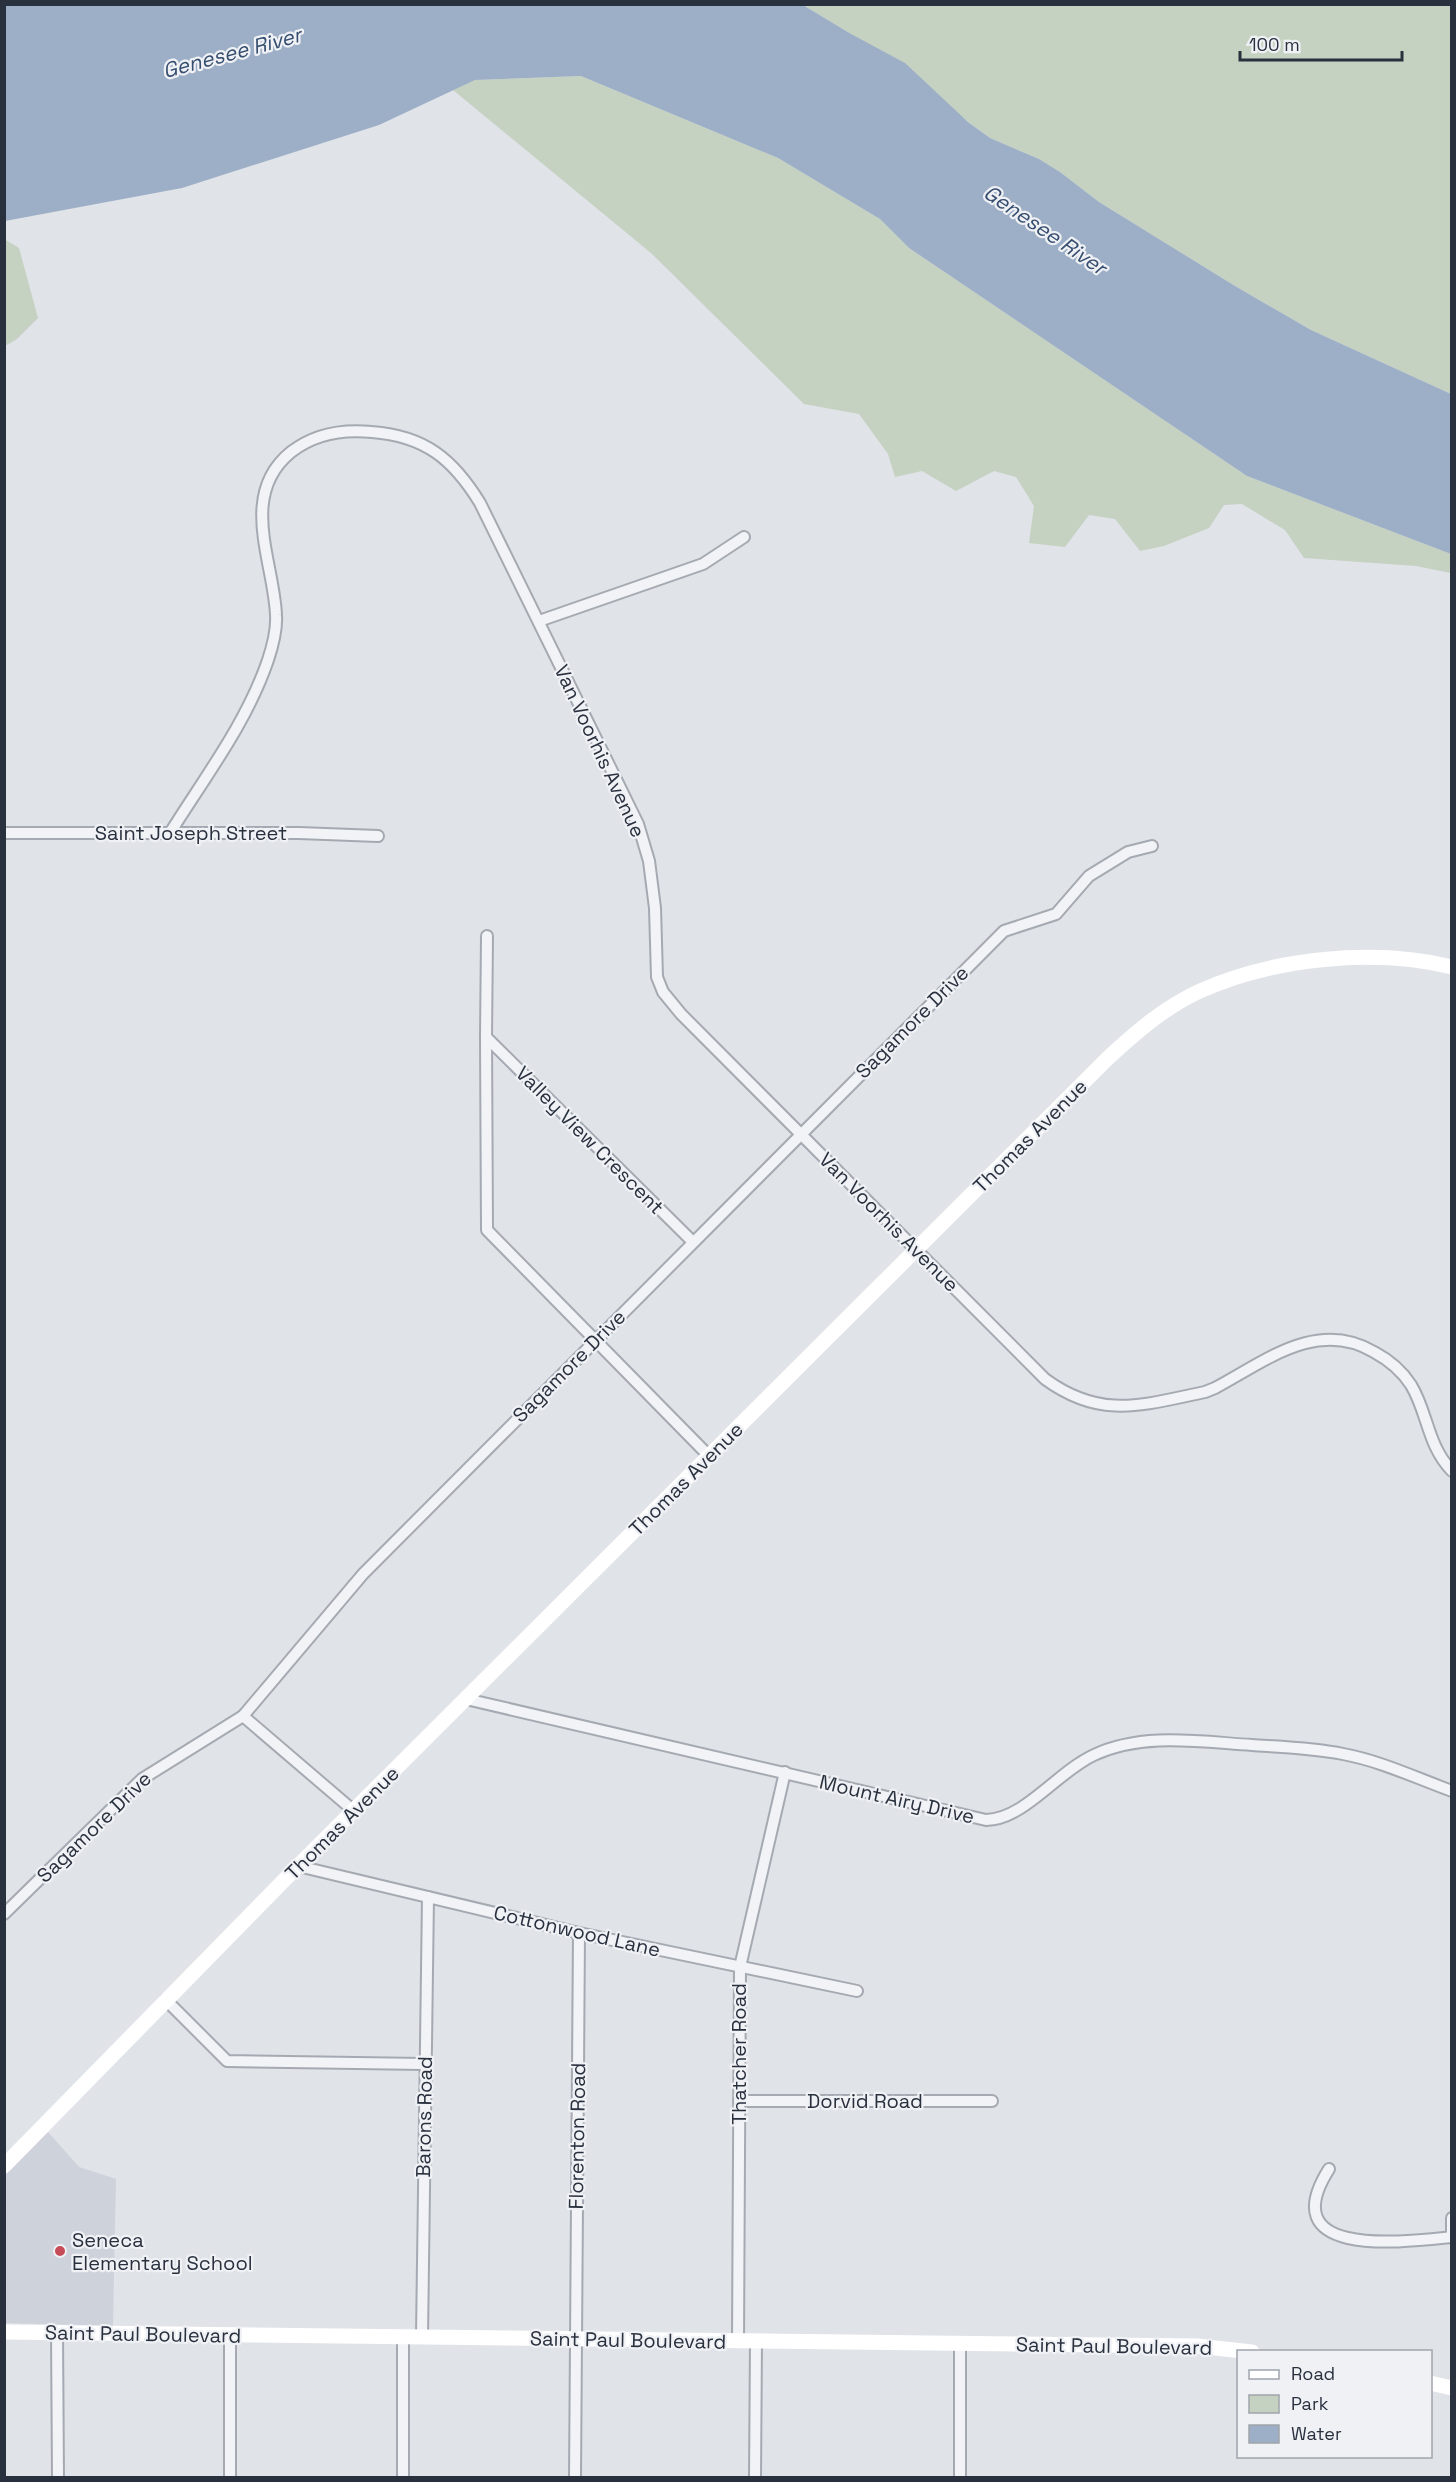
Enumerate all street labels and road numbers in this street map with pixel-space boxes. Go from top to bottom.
street label: Van Voorhis Avenue [549,661,651,841]
street label: Saint Joseph Street [95,820,287,846]
street label: Sagamore Drive [850,960,974,1084]
street label: Valley View Crescent [510,1060,670,1220]
street label: Thomas Avenue [967,1073,1093,1199]
street label: Van Voorhis Avenue [814,1147,964,1297]
street label: Sagamore Drive [507,1304,631,1428]
street label: Thomas Avenue [623,1416,749,1542]
street label: Thomas Avenue [279,1760,405,1886]
street label: Sagamore Drive [31,1766,157,1888]
street label: Mount Airy Drive [817,1769,977,1829]
street label: Cottonwood Lane [491,1899,663,1963]
street label: Thatcher Road [726,1983,752,2125]
street label: Barons Road [410,2056,438,2178]
street label: Florenton Road [563,2062,591,2210]
street label: Dorvid Road [807,2088,923,2114]
street label: Saint Paul Boulevard [45,2319,241,2349]
street label: Saint Paul Boulevard [530,2325,726,2355]
street label: Saint Paul Boulevard [1016,2331,1212,2361]

